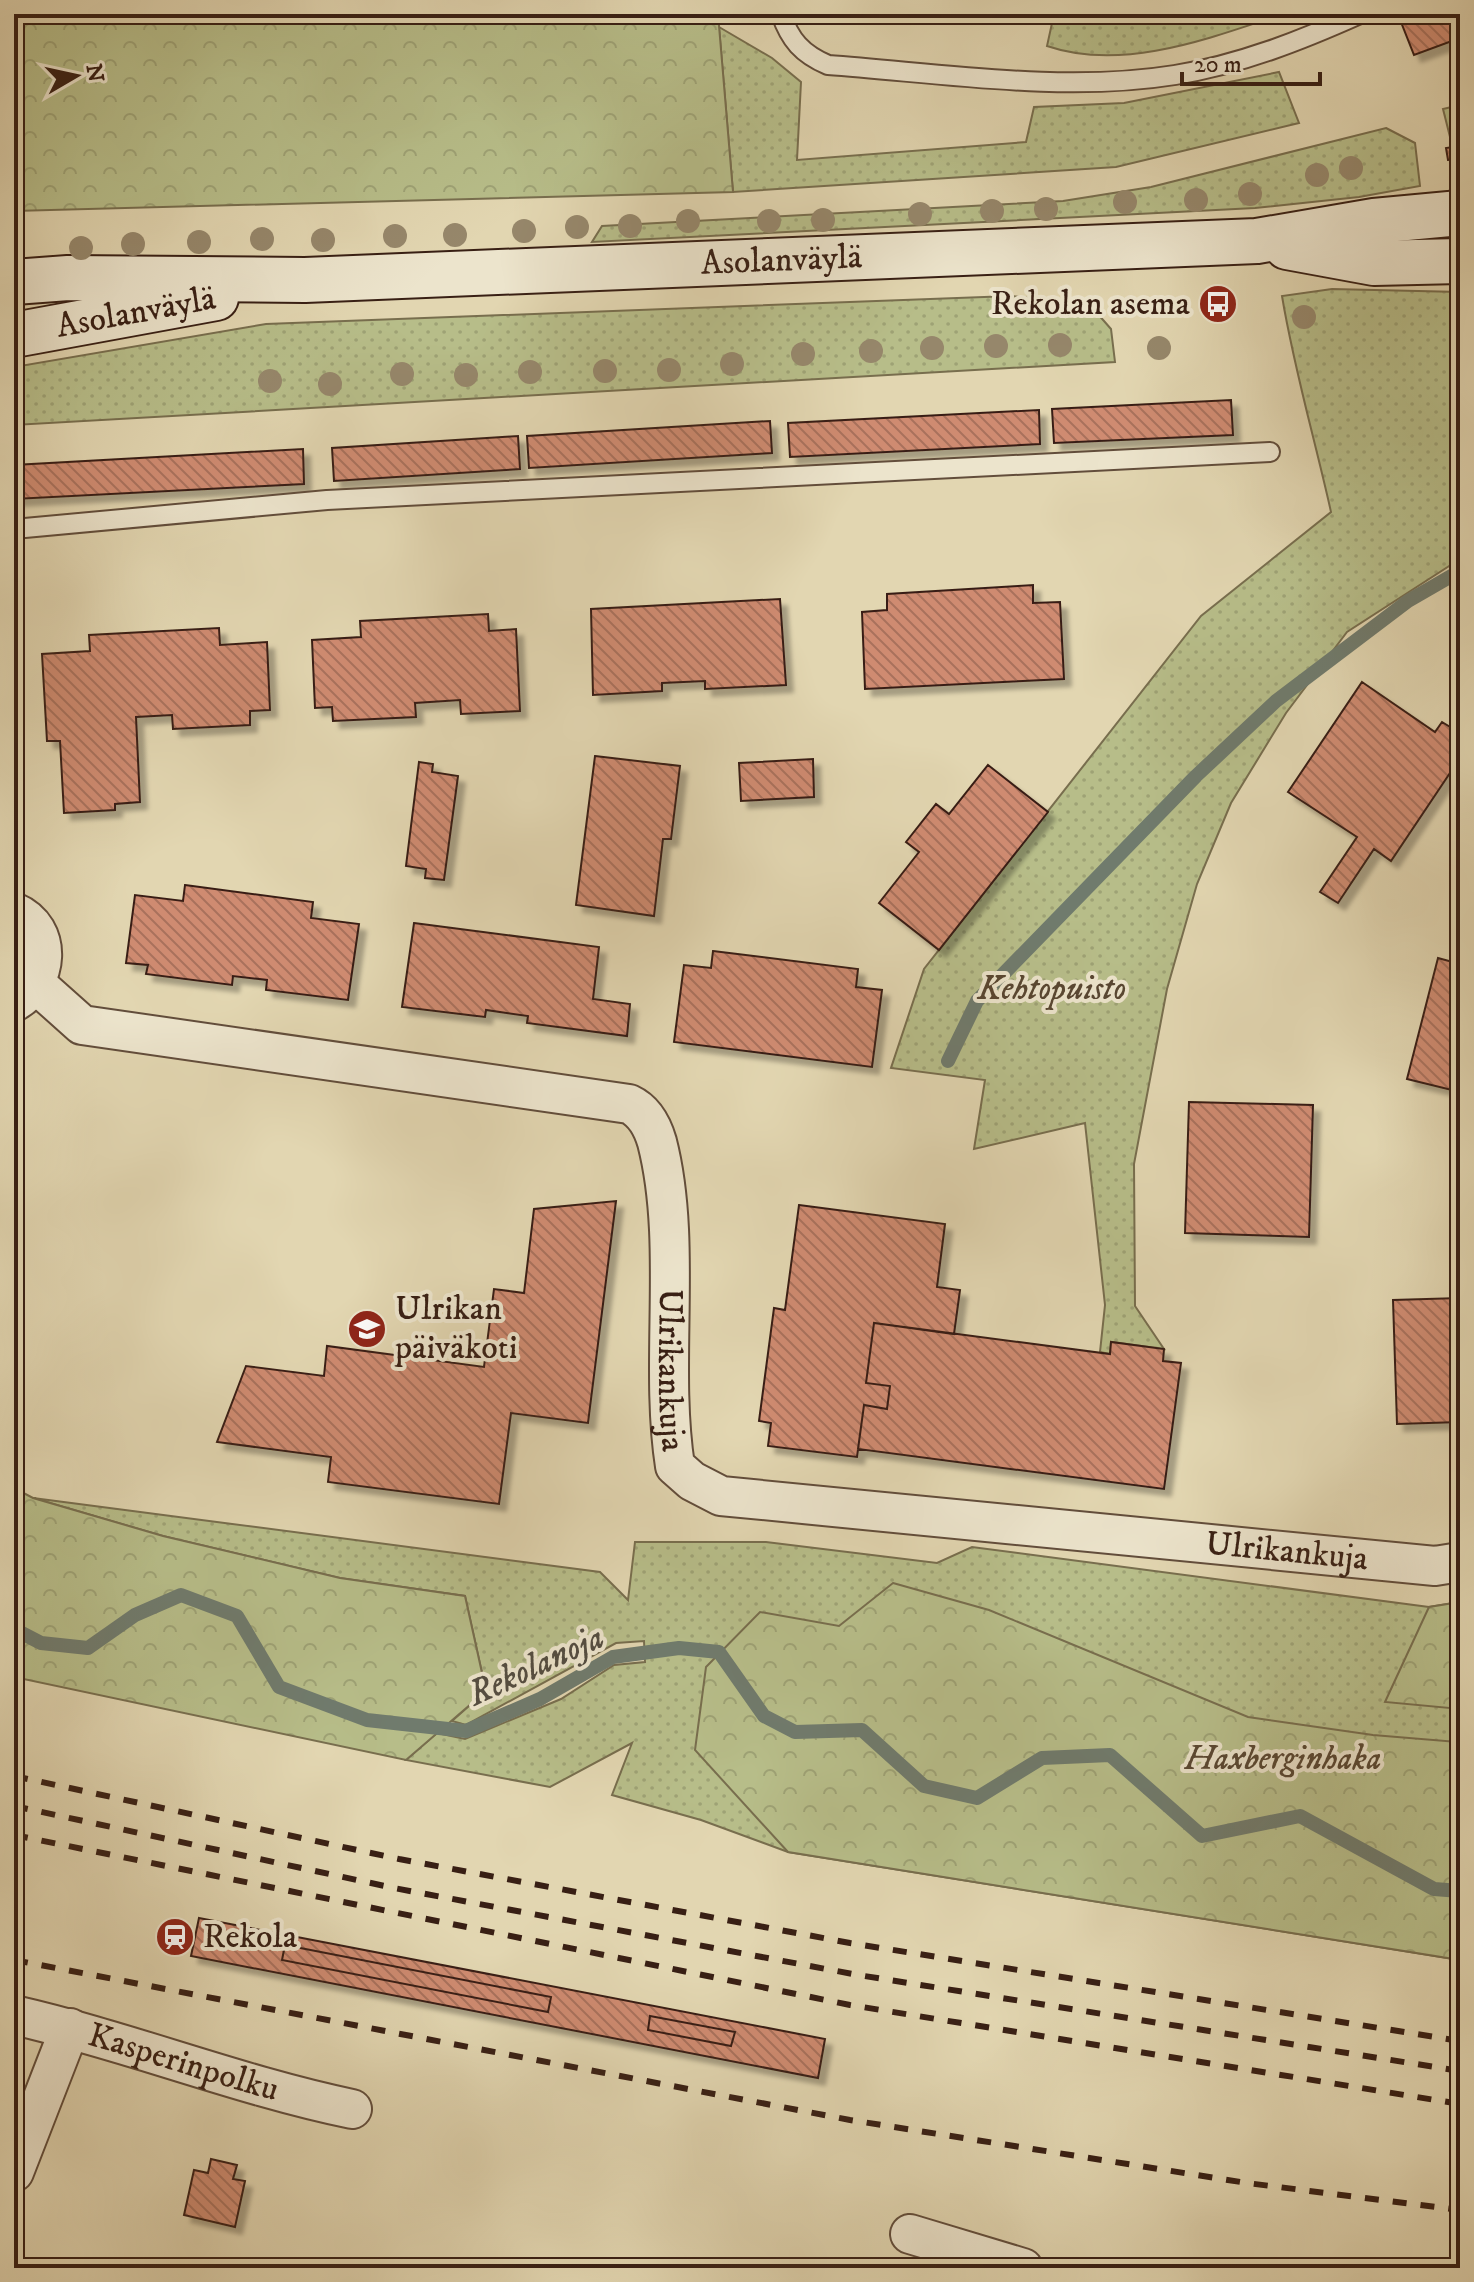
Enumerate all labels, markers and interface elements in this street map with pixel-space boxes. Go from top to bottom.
north arrow [36,36,116,116]
scale bar [1182,36,1320,86]
text: 20 m [1194,50,1242,80]
text: N [80,62,109,84]
street label: Asolanväylä [700,236,863,285]
street label: Asolanväylä [53,277,220,348]
place label: Rekolan asema [991,283,1191,325]
bus stop icon: Rekolan asema [1197,283,1239,325]
park label: Kehtopuisto [977,968,1126,1010]
place label: Ulrikan päiväkoti [394,1288,517,1369]
street label: Ulrikankuja [648,1288,694,1454]
school or university icon: Ulrikan päiväkoti [346,1308,388,1350]
street label: Ulrikankuja [1204,1523,1370,1580]
water label: Rekolanoja [460,1615,611,1718]
park label: Haxberginhaka [1184,1738,1381,1780]
station icon: Rekola [154,1916,196,1958]
place label: Rekola [203,1916,298,1958]
street label: Kasperinpolku [83,2014,283,2111]

